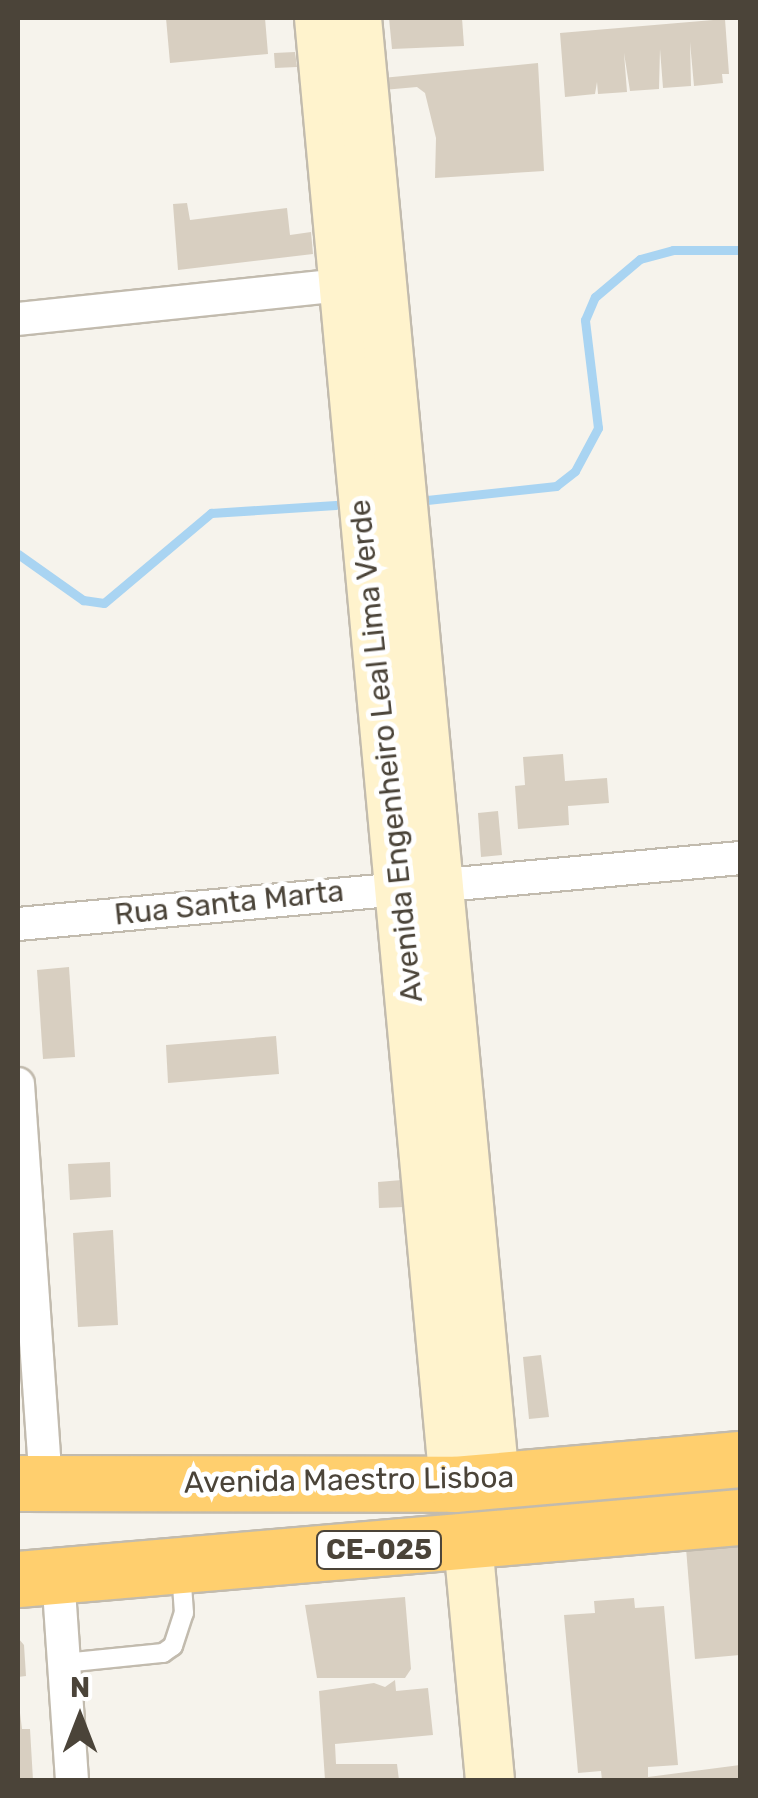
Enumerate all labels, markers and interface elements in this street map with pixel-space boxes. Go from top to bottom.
street label: Avenida Engenheiro Leal Lima Verde [342,497,430,1005]
street label: Rua Santa Marta [112,873,346,933]
street label: Avenida Maestro Lisboa [184,1459,514,1501]
road number: CE-025 [314,1527,444,1573]
north arrow [30,1668,130,1768]
text: N [70,1671,90,1704]

